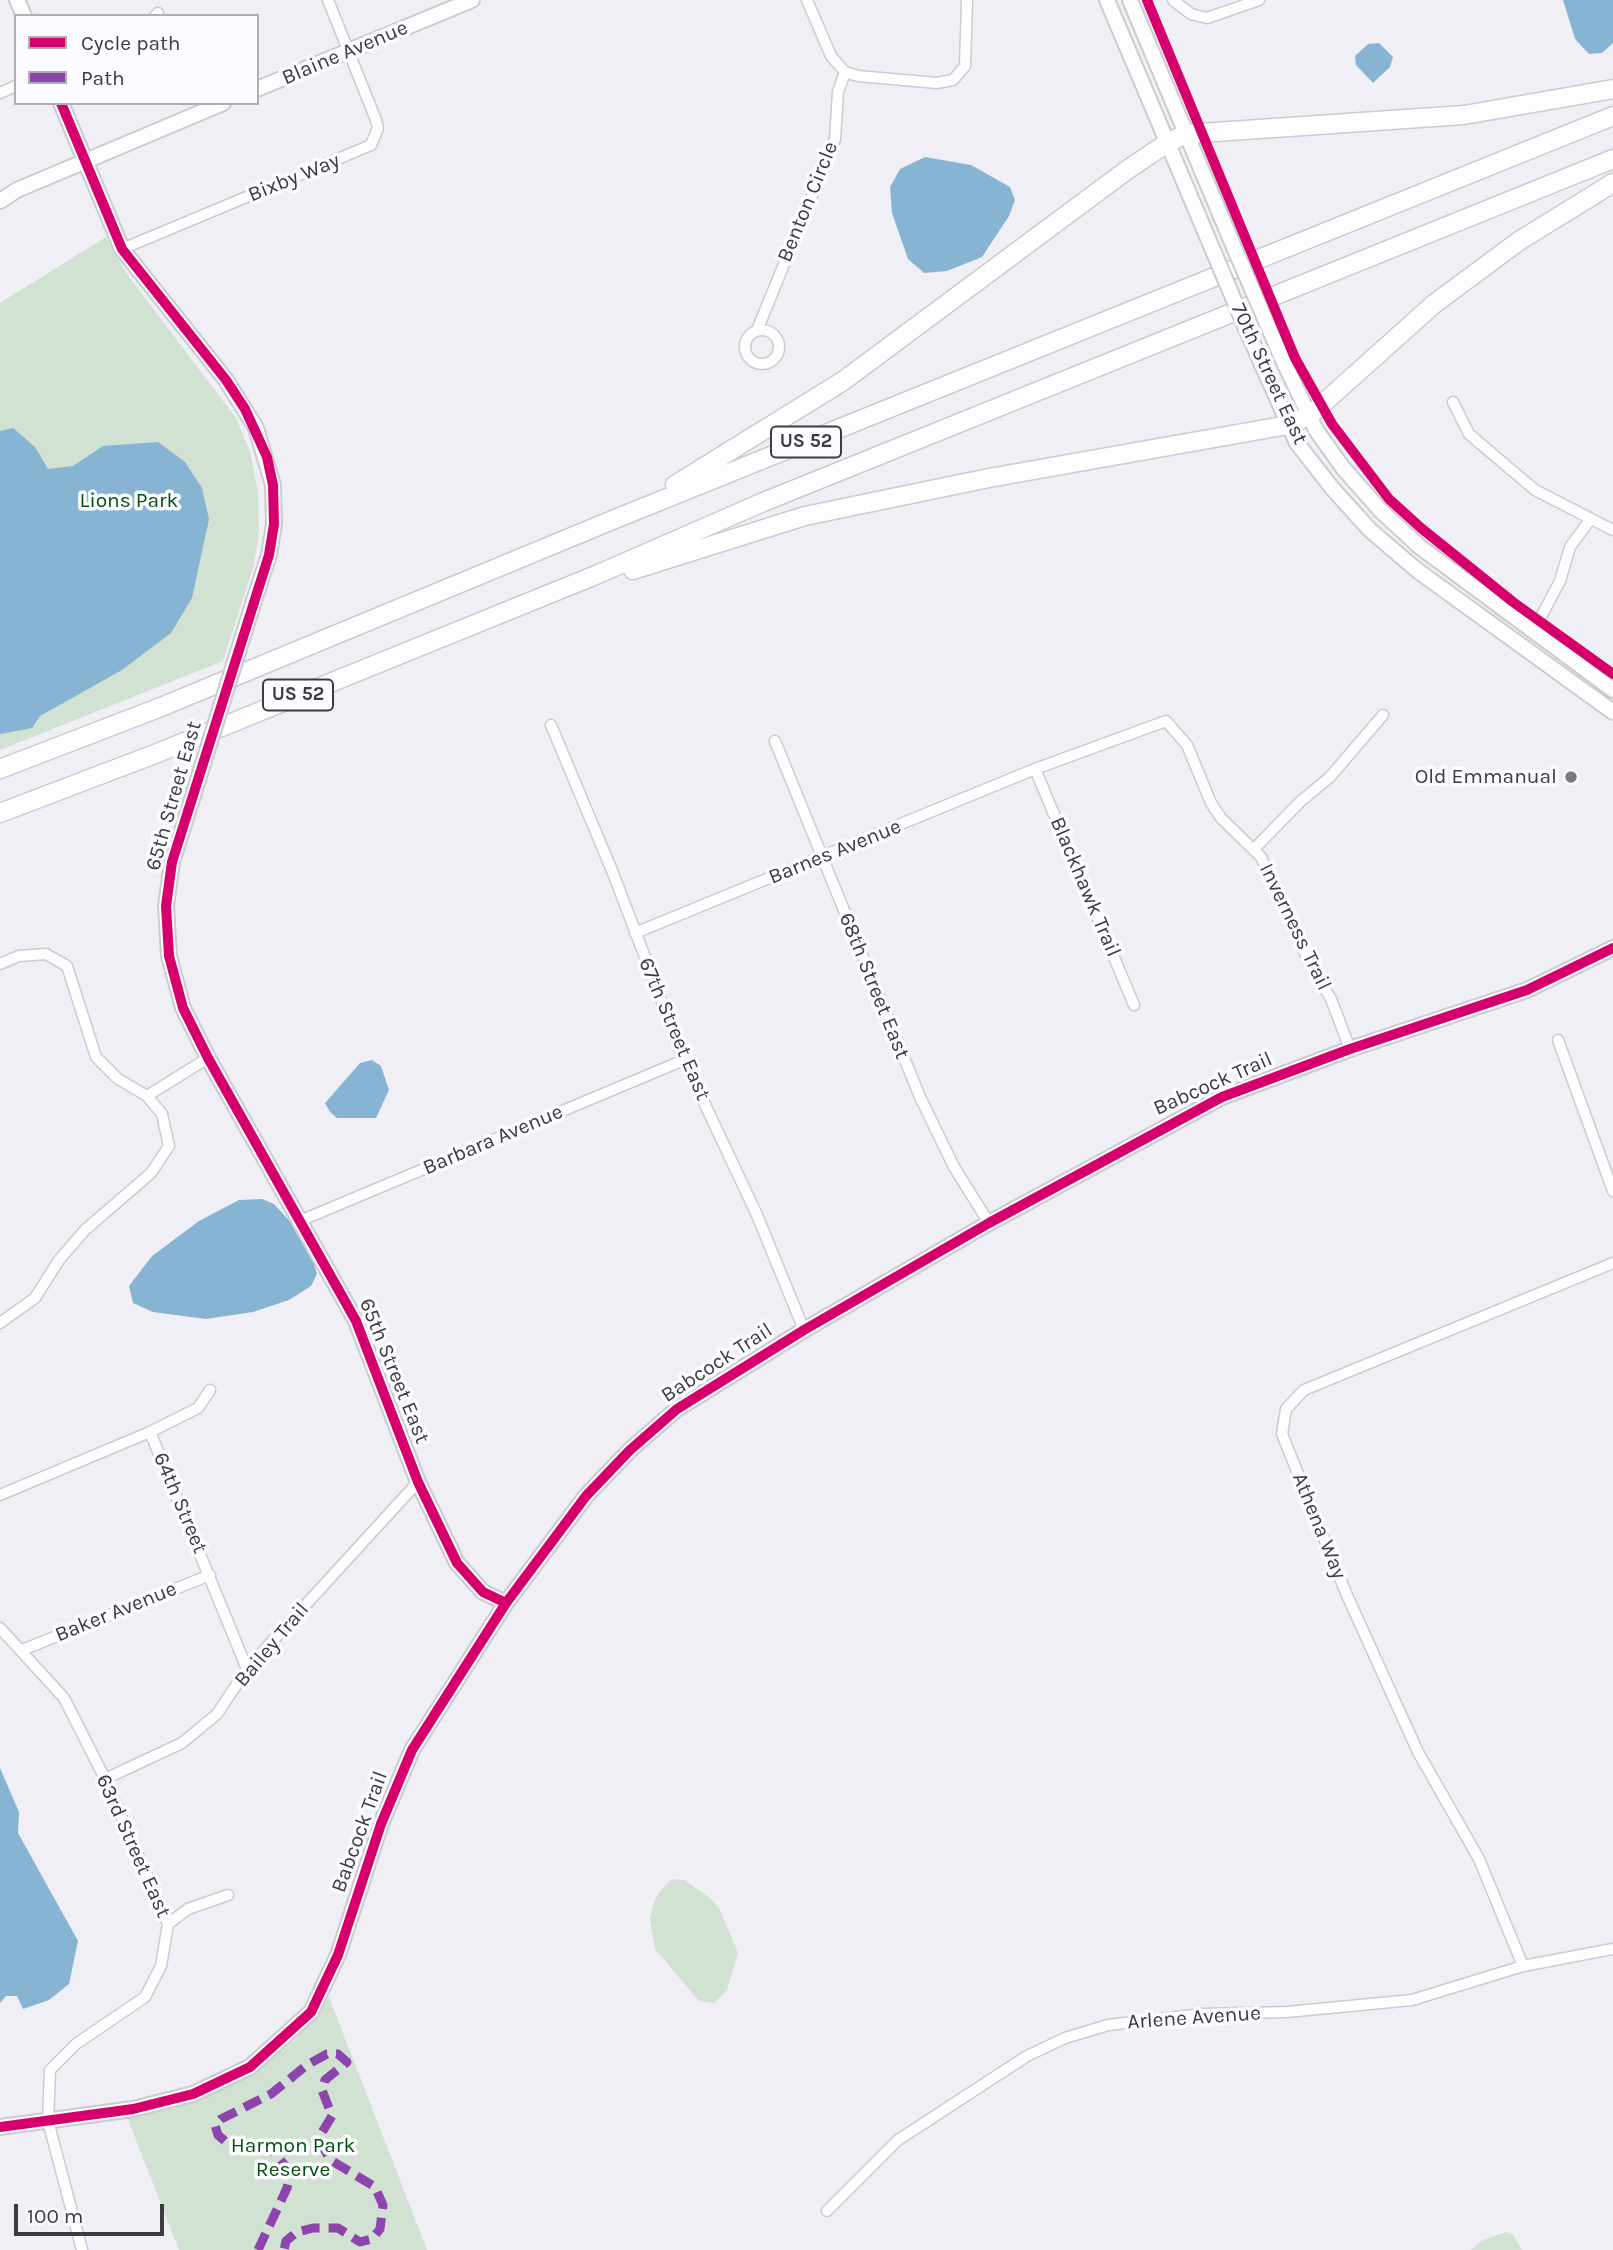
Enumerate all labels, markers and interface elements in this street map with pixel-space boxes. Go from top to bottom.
legend [14,14,259,105]
street label: Blaine Avenue [278,15,412,91]
text: Cycle path [81,31,181,55]
text: Path [81,66,125,90]
street label: Benton Circle [772,138,844,266]
street label: Bixby Way [244,148,344,208]
street label: 70th Street East [1225,299,1313,449]
road number: US 52 [771,426,841,458]
park label: Lions Park [80,488,178,514]
road number: US 52 [263,680,333,710]
street label: 65th Street East [141,718,207,874]
place label: Old Emmanual [1415,764,1557,790]
marker: Old Emmanual [1563,769,1579,785]
street label: Blackhawk Trail [1044,813,1126,961]
street label: Barnes Avenue [765,814,905,890]
street label: Inverness Trail [1253,859,1337,995]
street label: 68th Street East [833,909,915,1063]
street label: 67th Street East [633,954,715,1104]
street label: Babcock Trail [1150,1047,1276,1121]
street label: Barbara Avenue [419,1099,567,1181]
street label: 65th Street East [353,1295,435,1447]
street label: Babcock Trail [657,1318,777,1408]
street label: 64th Street [148,1449,212,1557]
street label: Athena Way [1286,1469,1352,1583]
street label: Baker Avenue [52,1576,180,1648]
street label: Bailey Trail [229,1598,315,1692]
street label: Babcock Trail [326,1768,394,1896]
street label: 63rd Street East [90,1770,176,1922]
street label: Arlene Avenue [1126,2001,1262,2035]
park label: Harmon Park Reserve [231,2133,355,2183]
scale bar [18,2190,168,2234]
text: 100 m [27,2204,84,2228]

